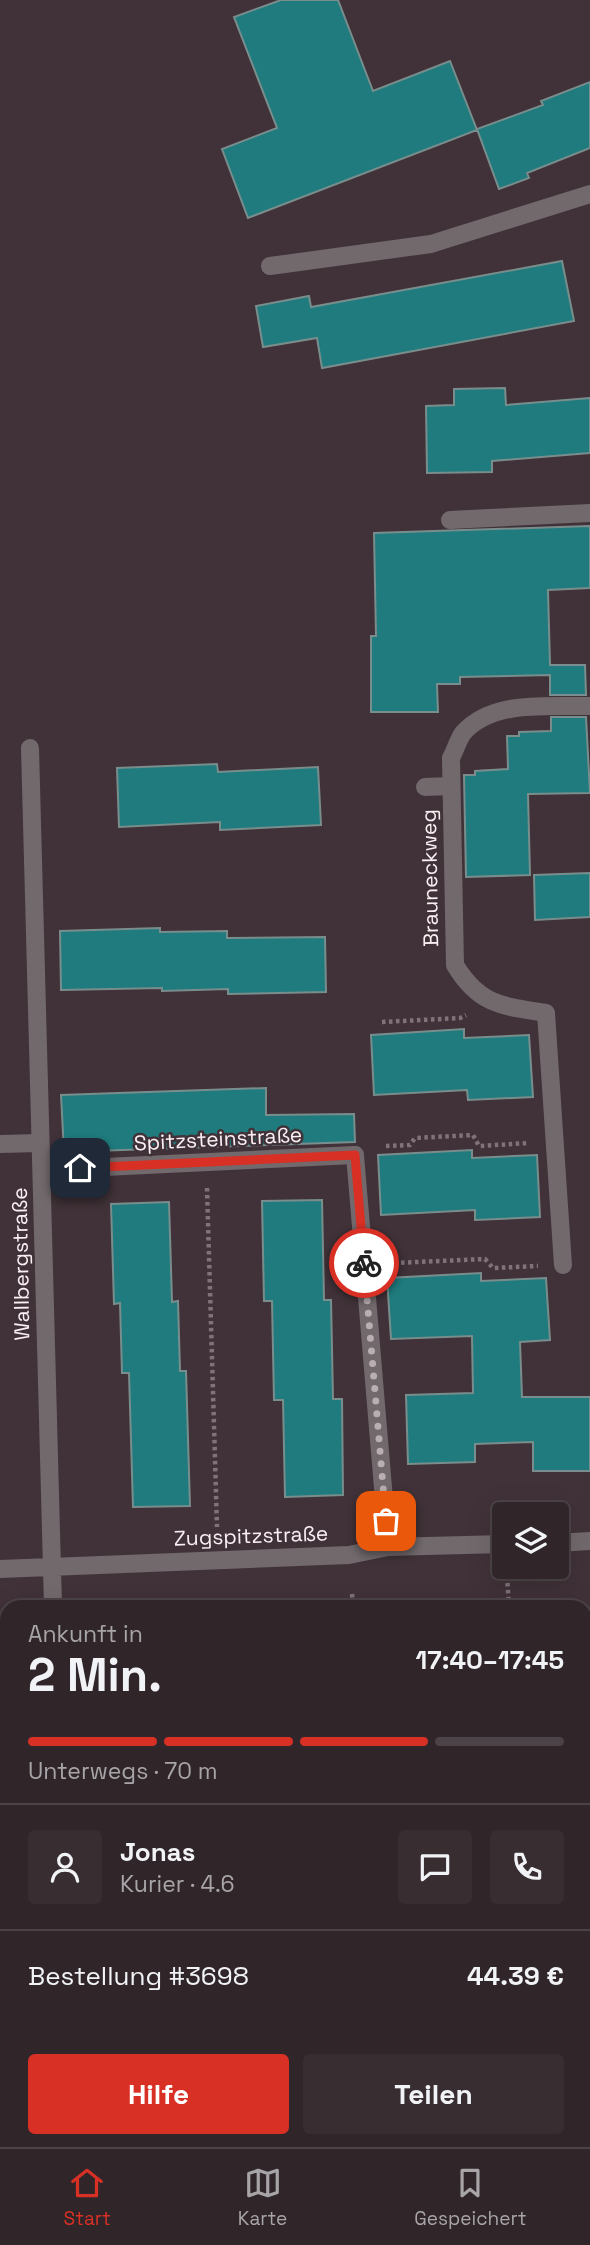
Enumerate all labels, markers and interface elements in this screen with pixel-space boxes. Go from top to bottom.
street label: Brauneckweg [415,809,444,947]
street label: Spitzsteinstraße [133,1121,303,1156]
pin [50,1138,110,1198]
icon: home [61,1149,99,1187]
street label: Wallbergstraße [6,1187,35,1341]
courier [329,1228,399,1298]
icon: bike [345,1244,383,1282]
pin [356,1491,416,1551]
icon: bag [367,1502,405,1540]
map controls [492,1502,569,1579]
button: layers [492,1502,569,1579]
street label: Zugspitzstraße [173,1519,329,1552]
text: Ankunft in [28,1619,143,1649]
text: 17:40–17:45 [415,1643,564,1677]
text: 2 Min. [28,1646,162,1704]
text: Unterwegs · 70 m [28,1756,218,1786]
button: person [28,1830,102,1904]
button: chat [398,1830,472,1904]
button: phone [490,1830,564,1904]
text: Jonas [120,1835,195,1869]
text: Kurier · 4.6 [120,1869,235,1899]
text: Bestellung #3698 [28,1959,249,1993]
text: 44.39 € [467,1959,564,1993]
button: Hilfe [28,2054,289,2134]
button: Teilen [303,2054,564,2134]
tab: Start [64,2164,111,2231]
tab: Karte [238,2164,287,2231]
tab: Gespeichert [414,2164,526,2231]

